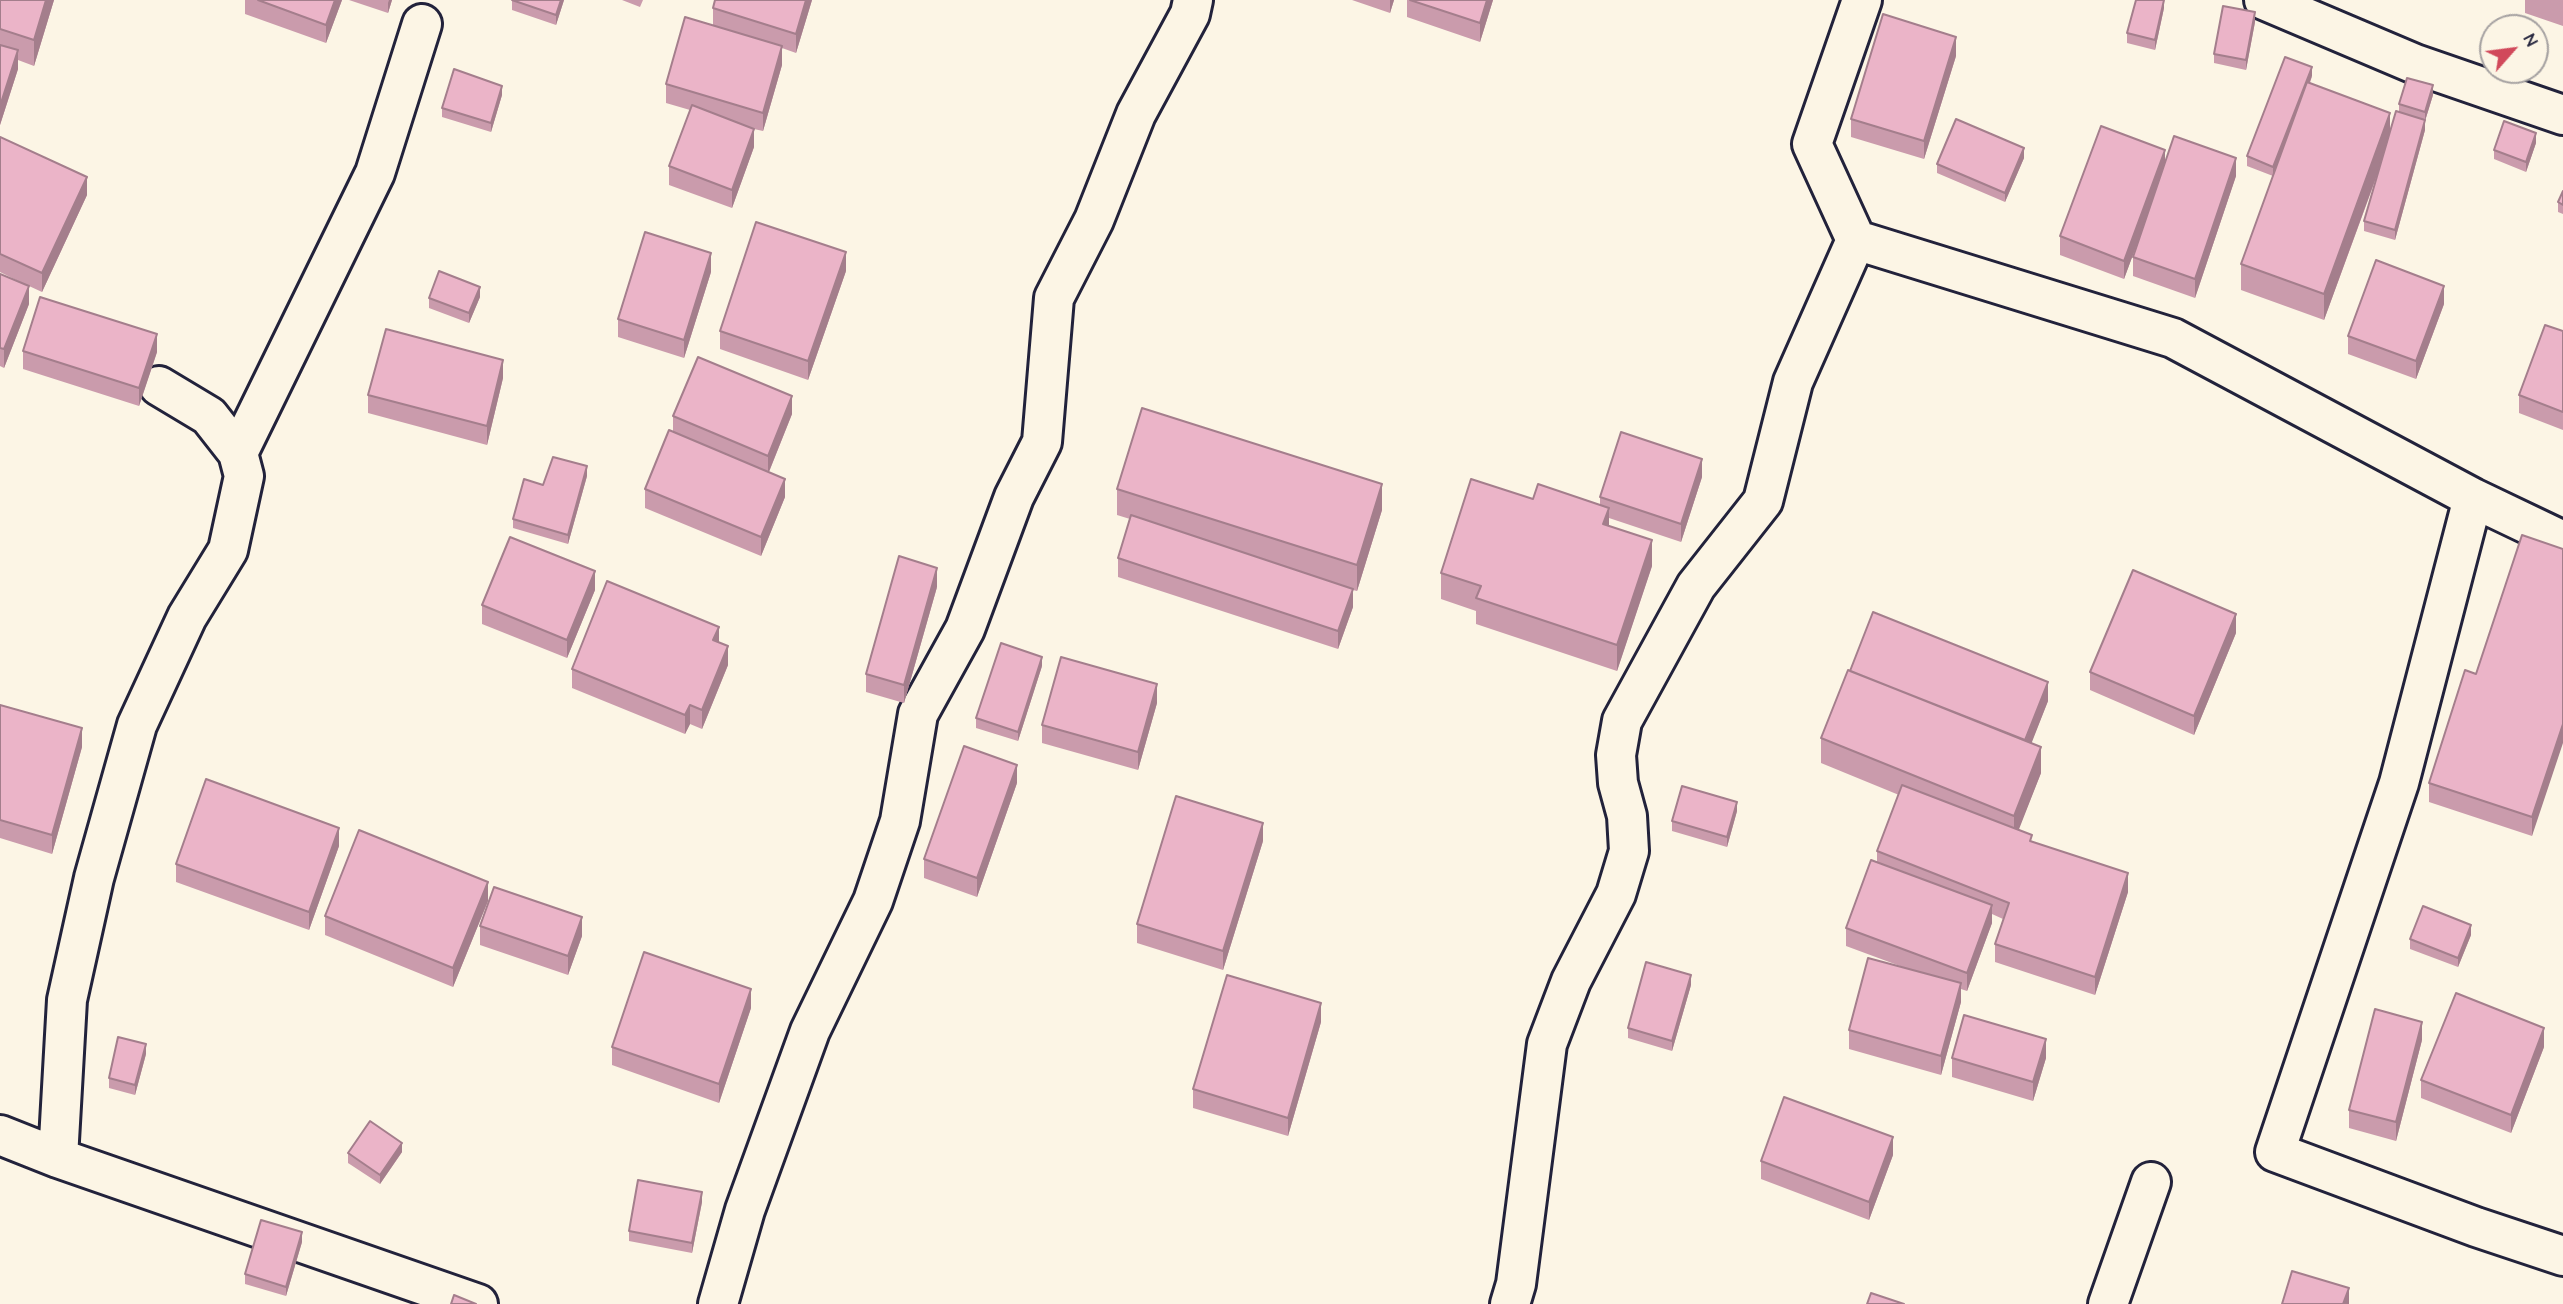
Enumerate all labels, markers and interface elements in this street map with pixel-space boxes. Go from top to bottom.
north arrow [2479,14,2549,84]
text: N [2518,29,2543,51]

